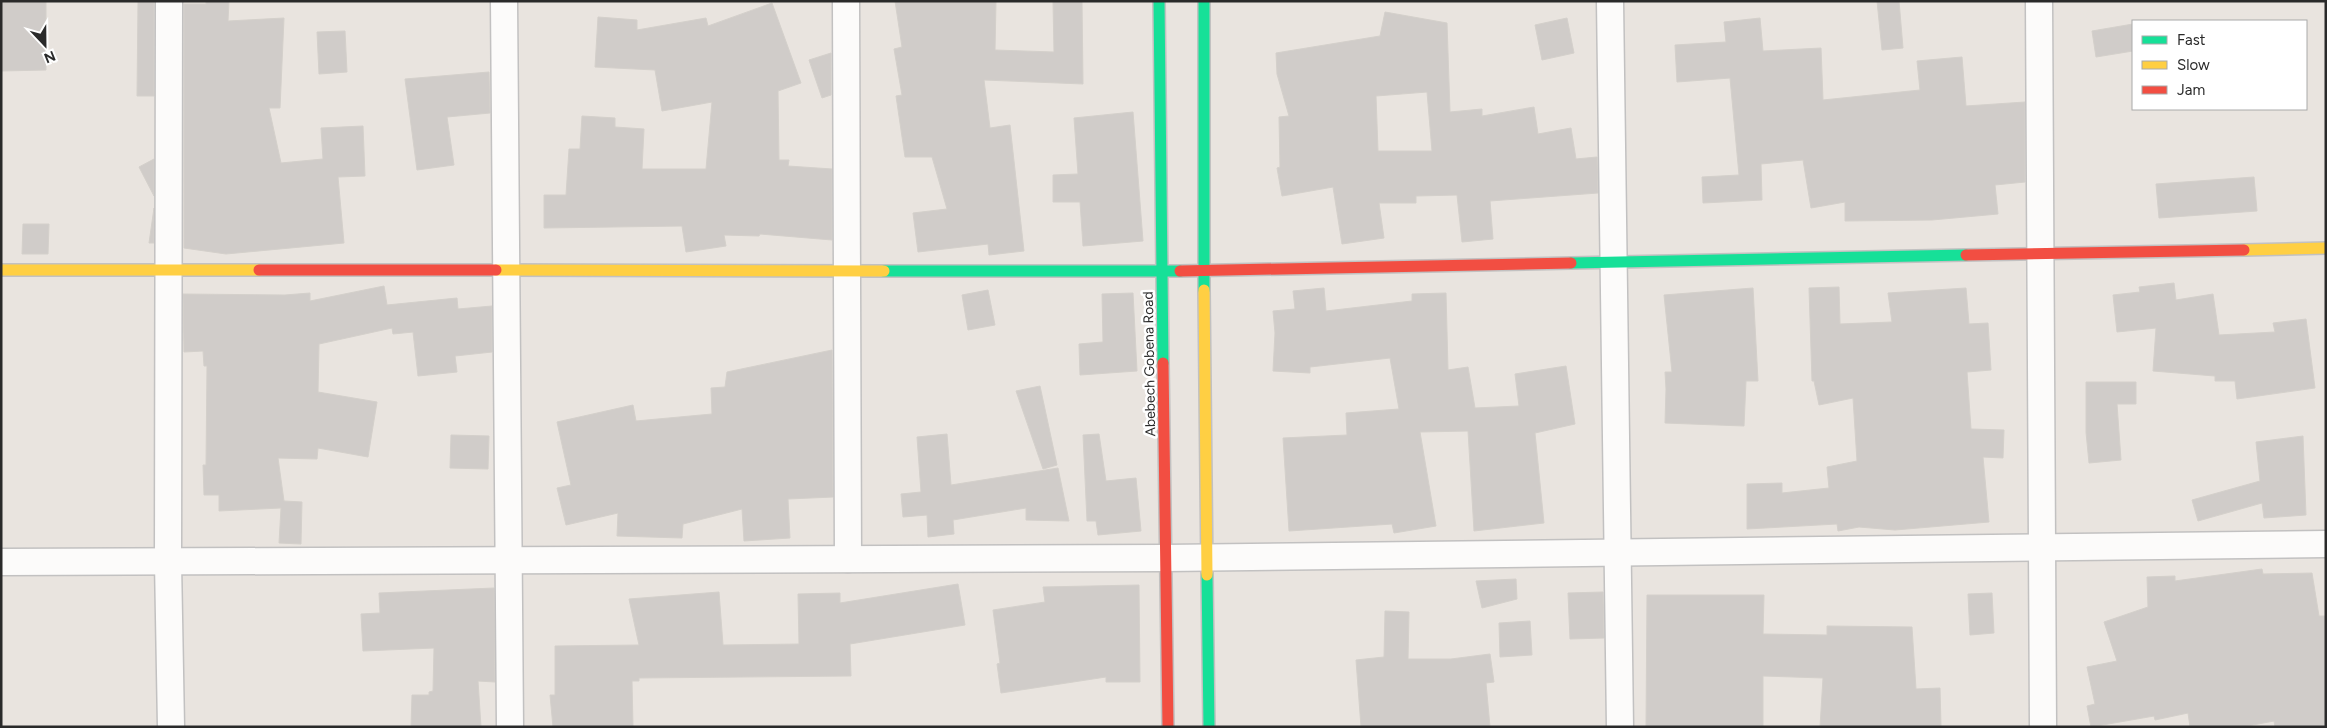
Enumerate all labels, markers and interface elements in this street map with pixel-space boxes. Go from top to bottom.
north arrow [20,20,70,70]
legend [2132,20,2307,110]
text: Fast [2177,31,2206,49]
text: N [41,47,58,66]
text: Slow [2177,56,2210,74]
text: Jam [2177,81,2205,99]
street label: Abebech Gobena Road [1140,291,1159,437]

